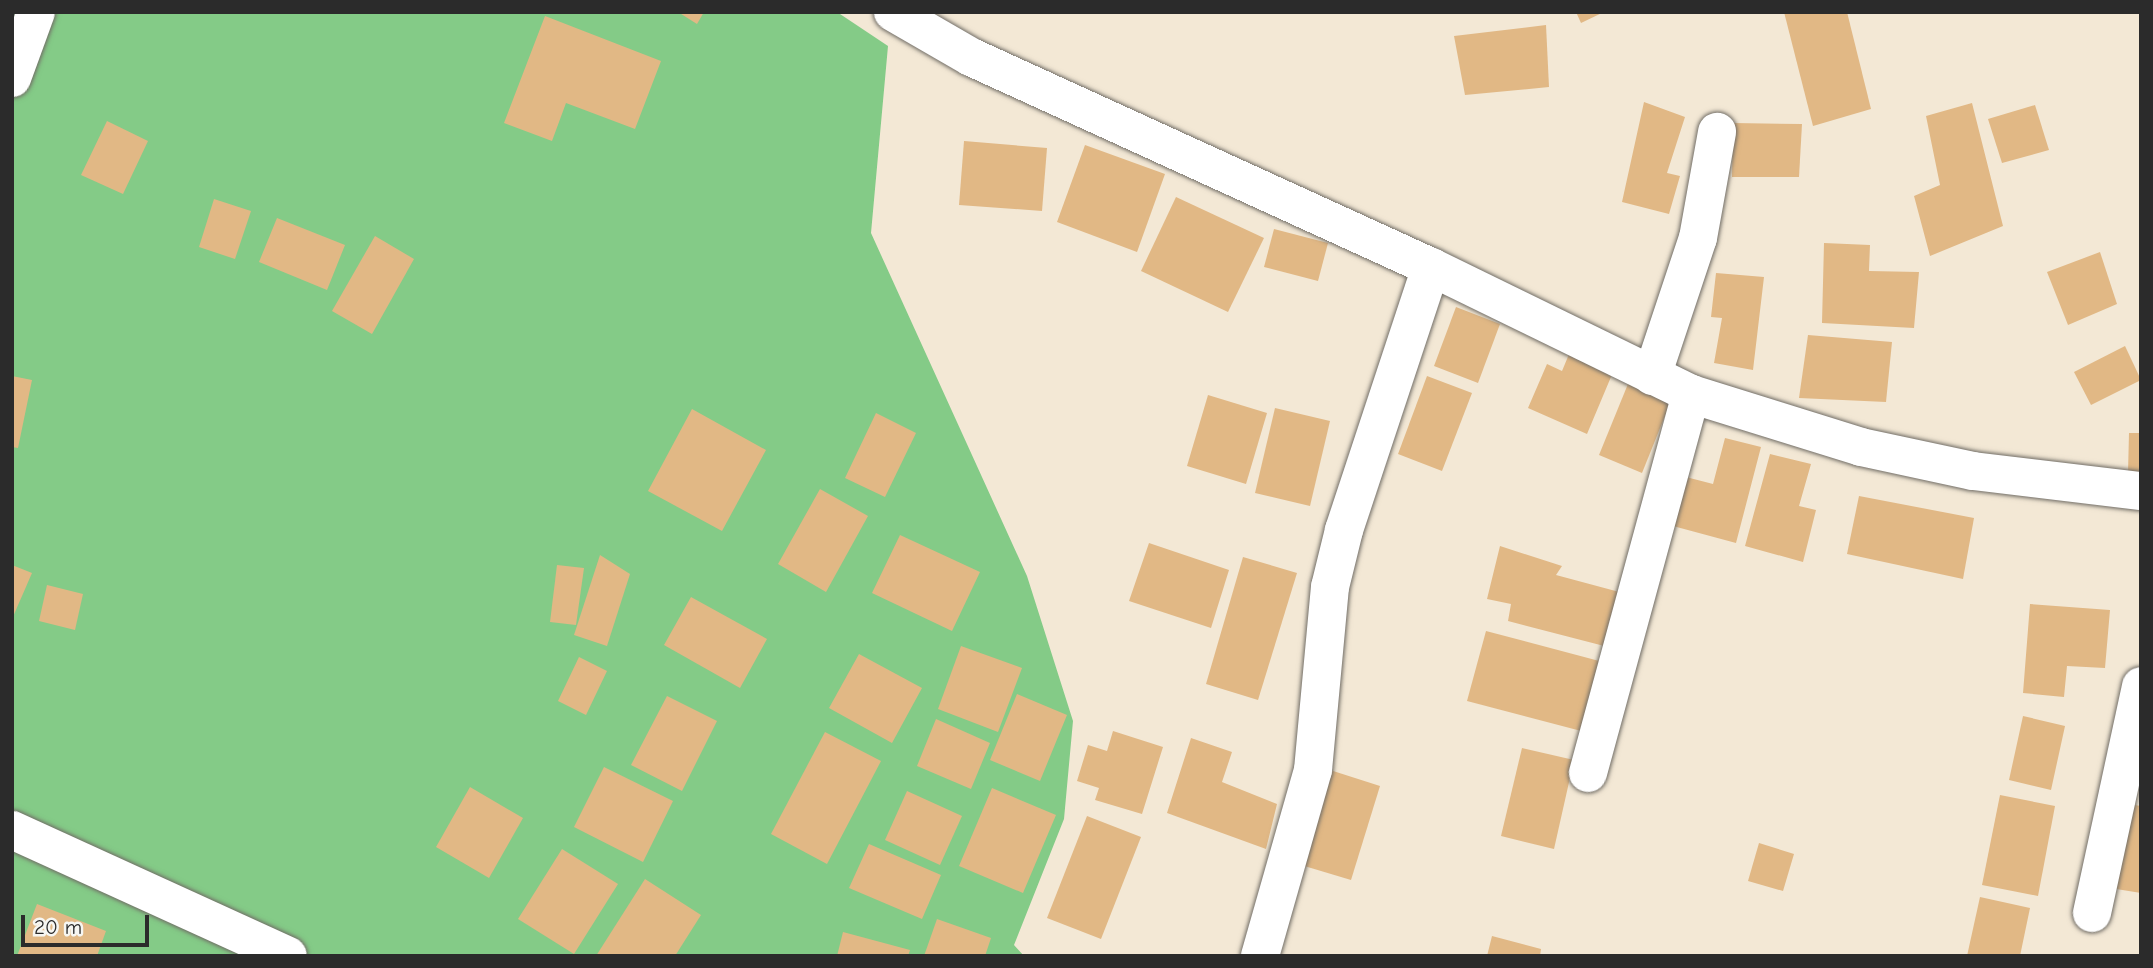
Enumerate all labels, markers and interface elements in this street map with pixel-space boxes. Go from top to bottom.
scale bar [24,902,152,946]
text: 20 m [34,915,82,939]

